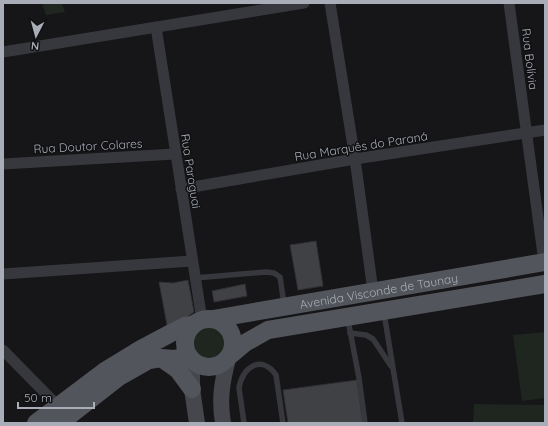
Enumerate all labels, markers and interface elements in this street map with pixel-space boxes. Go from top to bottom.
north arrow [16,16,56,56]
street label: Rua Bolívia [519,27,541,91]
text: N [30,39,40,53]
street label: Rua Marquês do Paraná [293,128,429,164]
street label: Rua Paraguai [178,133,204,209]
street label: Rua Doutor Colares [33,136,143,156]
street label: Avenida Visconde de Taunay [298,270,459,312]
scale bar [18,384,94,410]
text: 50 m [24,390,52,405]

